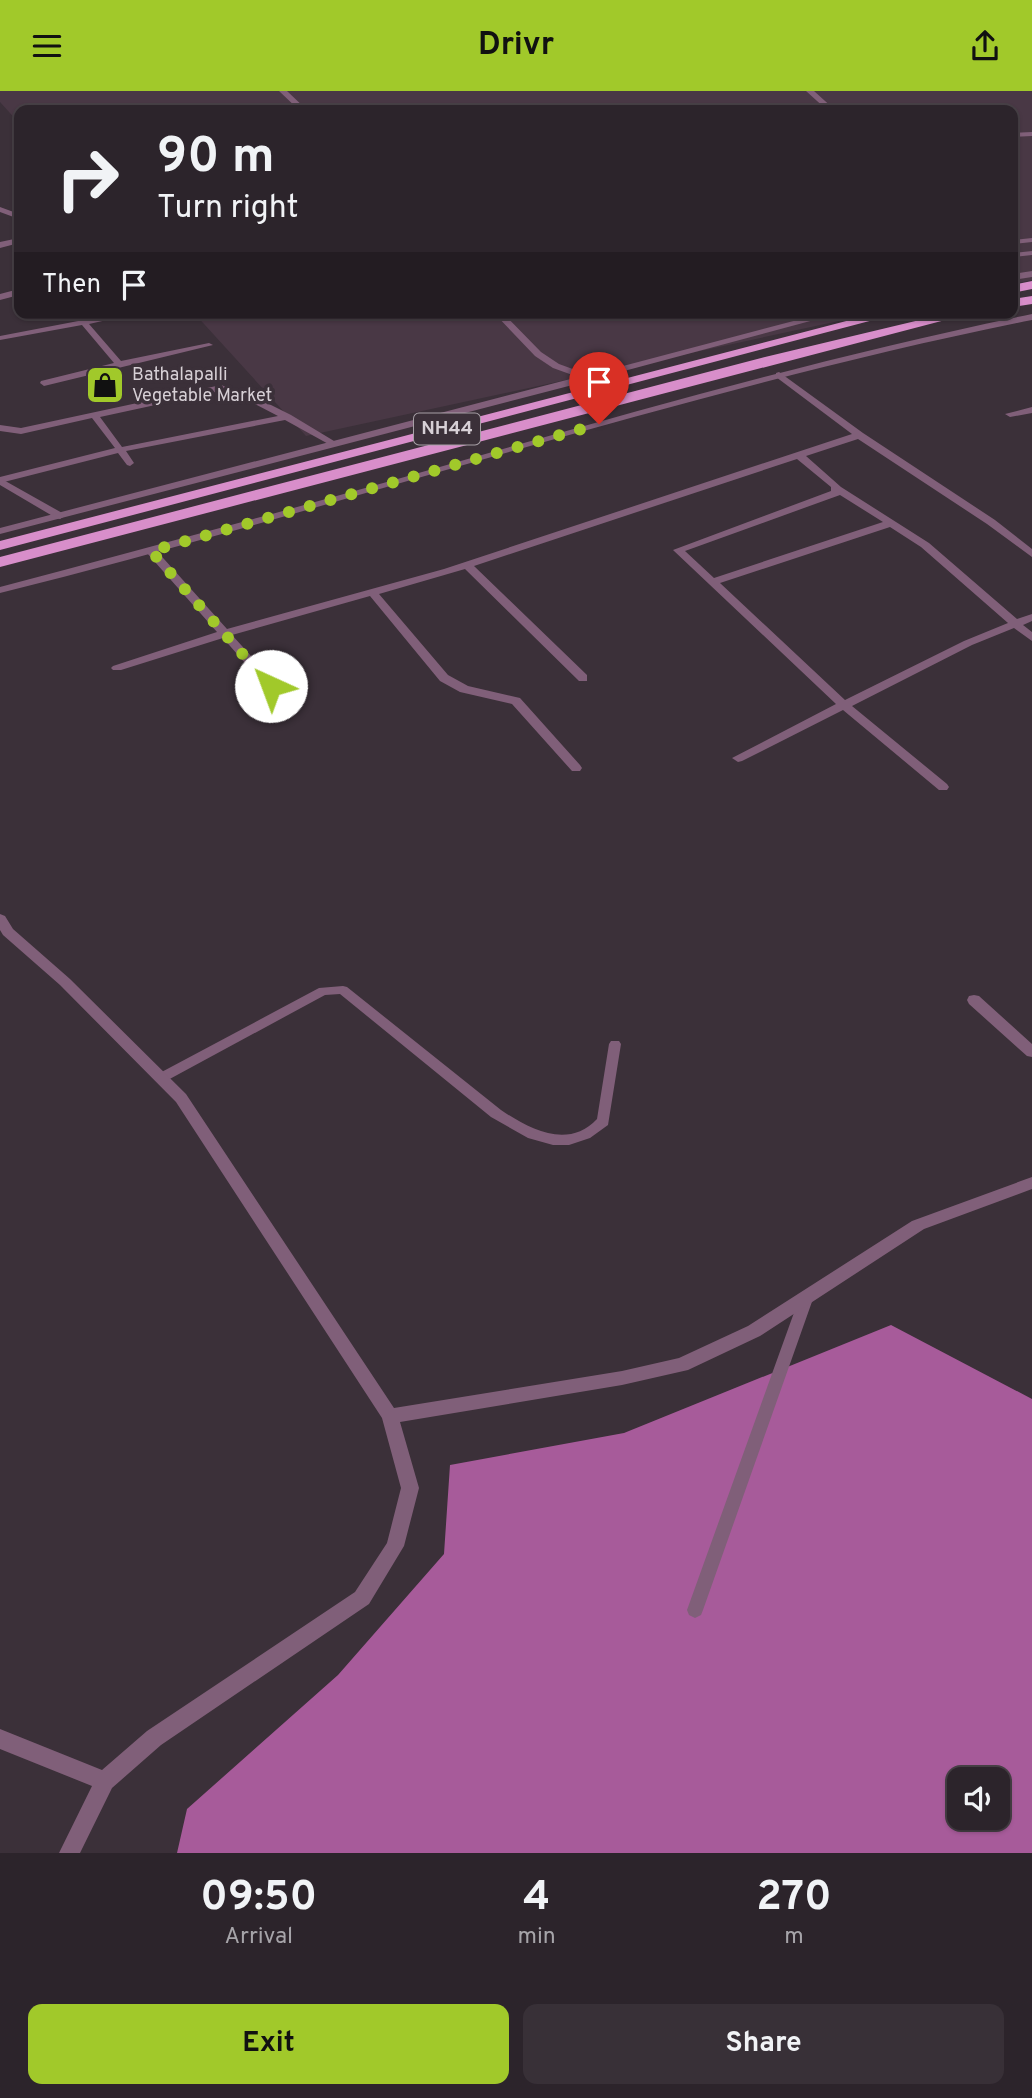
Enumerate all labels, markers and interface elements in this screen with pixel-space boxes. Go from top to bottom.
text: Drivr [478,26,554,66]
icon: menu [28,27,66,65]
icon: share [966,27,1004,65]
text: 90 m [157,128,275,190]
icon: right [42,133,133,224]
text: Turn right [157,189,299,229]
icon: arrive [115,266,153,304]
text: Then [42,269,101,302]
pin [569,352,629,424]
icon: arrive [580,363,618,401]
shop icon: Bathalapalli Vegetable Market [84,364,126,406]
place label: Bathalapalli Vegetable Market [132,364,272,408]
road number: NH44 [414,413,480,445]
position arrow [234,649,308,723]
map controls [947,1767,1010,1830]
button: sound [947,1767,1010,1830]
text: 09:50 [200,1872,317,1925]
text: 4 [523,1872,550,1925]
text: 270 [756,1872,832,1925]
text: Arrival [224,1923,293,1952]
text: min [518,1923,556,1952]
text: m [784,1923,804,1952]
button: Exit [28,2004,509,2084]
button: Share [523,2004,1004,2084]

